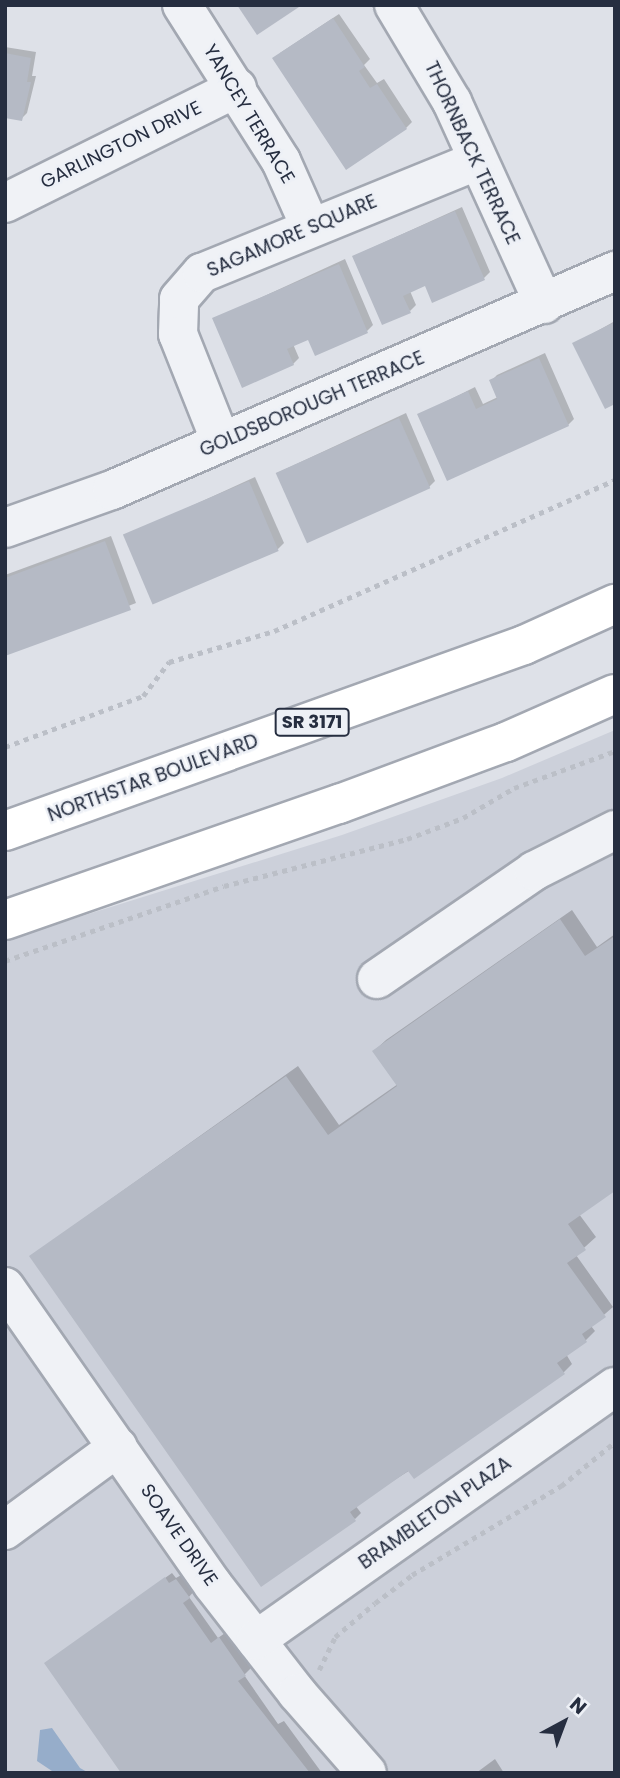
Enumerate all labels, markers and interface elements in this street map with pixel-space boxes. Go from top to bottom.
street label: YANCEY TERRACE [198,40,300,188]
street label: THORNBACK TERRACE [420,58,524,248]
street label: GARLINGTON DRIVE [37,96,205,194]
street label: SAGAMORE SQUARE [204,190,380,282]
street label: GOLDSBOROUGH TERRACE [196,346,428,462]
road number: SR 3171 [274,708,350,736]
street label: NORTHSTAR BOULEVARD [45,729,261,827]
street label: BRAMBLETON PLAZA [354,1452,516,1574]
street label: SOAVE DRIVE [136,1480,222,1590]
north arrow [529,1687,599,1757]
text: N [564,1691,592,1721]

